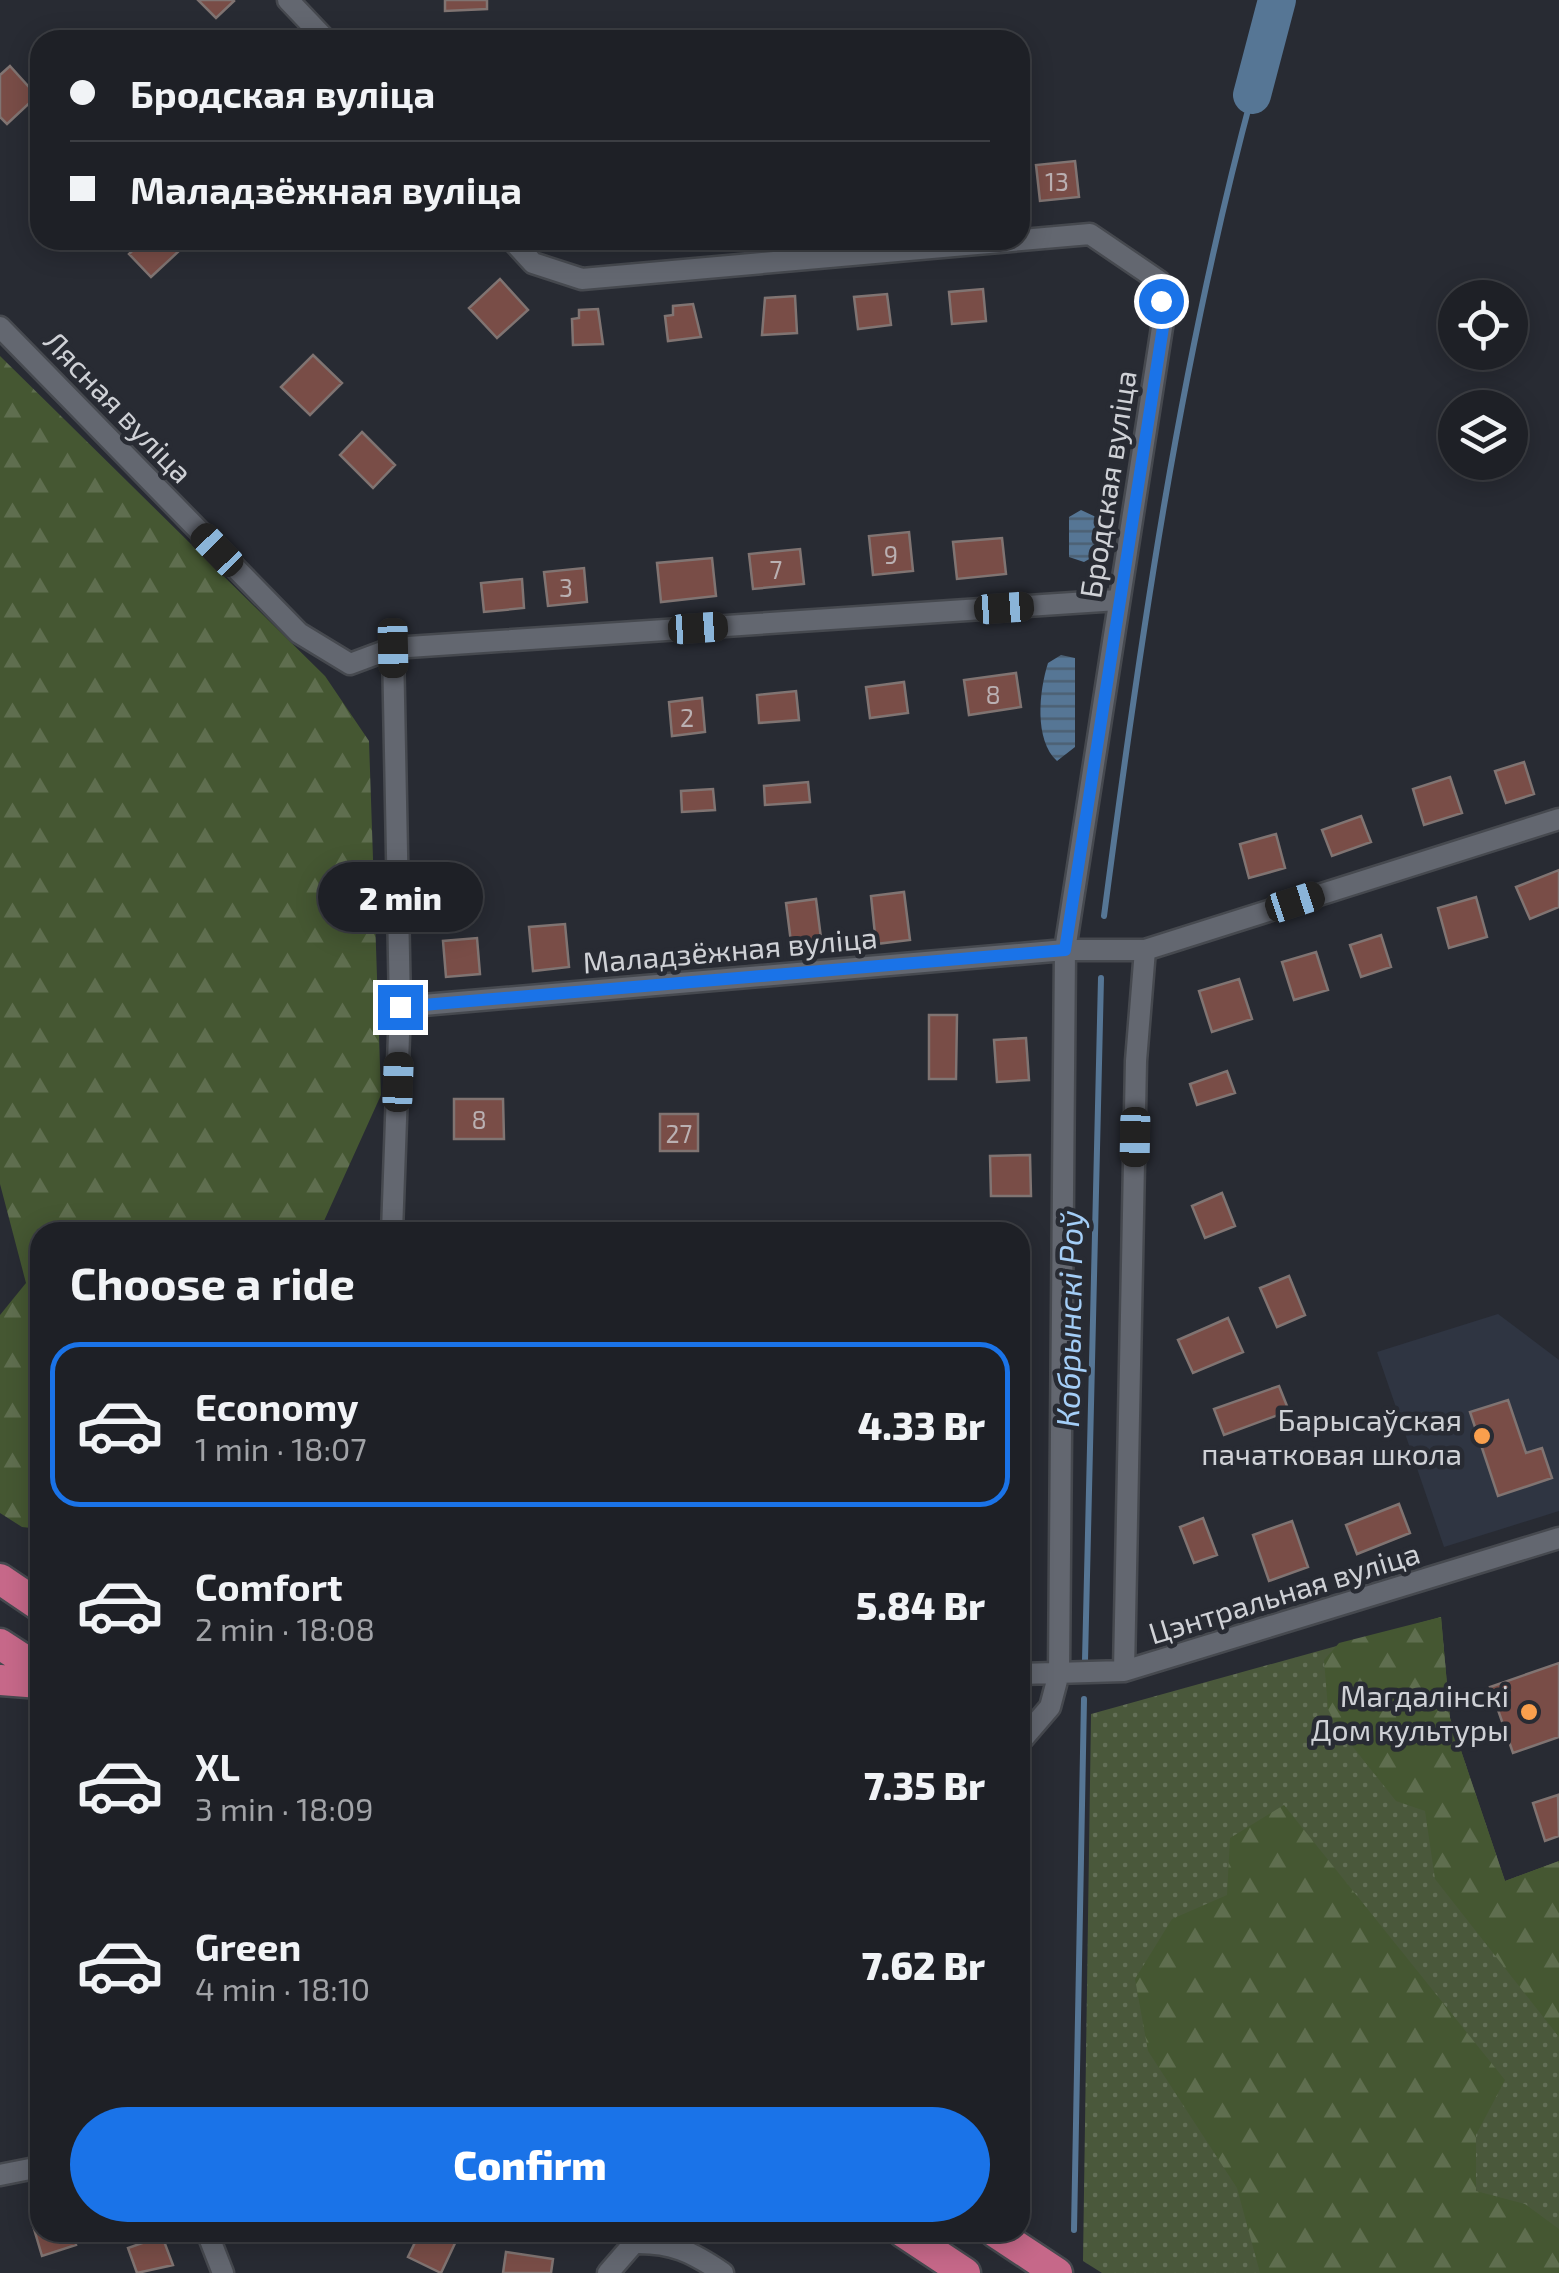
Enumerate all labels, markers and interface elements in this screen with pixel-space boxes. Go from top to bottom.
text: Бродская вуліца [130,70,435,116]
text: Маладзёжная вуліца [130,166,522,212]
house number: 13 [1045,166,1069,196]
route start [1139,279,1184,324]
map controls [1438,280,1528,480]
button: locate [1438,280,1528,370]
street label: Лясная вуліца [37,322,201,490]
street label: Бродская вуліца [1071,367,1144,601]
button: layers [1438,390,1528,480]
car [185,518,249,582]
house number: 9 [884,539,898,569]
house number: 7 [770,554,783,584]
house number: 3 [559,572,573,602]
car [973,591,1035,625]
car [667,611,729,645]
car [377,618,409,678]
house number: 8 [985,679,1001,709]
house number: 2 [680,702,694,732]
callout: 2 min [318,862,482,932]
text: 2 min [359,878,442,916]
car [1262,878,1328,926]
street label: Маладзёжная вуліца [581,918,879,981]
route end [378,985,423,1030]
car [382,1051,414,1113]
house number: 8 [471,1104,487,1134]
car [1119,1107,1151,1167]
house number: 27 [666,1118,693,1148]
water label: Кобрынскі Роў [1047,1210,1089,1428]
text: Choose a ride [70,1255,355,1309]
icon: car [75,1380,165,1470]
text: Economy [195,1383,359,1429]
place label: Барысаўская пачатковая школа [1201,1401,1462,1471]
text: 4.33 Br [858,1402,985,1448]
marker: Барысаўская пачатковая школа [1471,1425,1493,1447]
text: 1 min · 18:07 [195,1429,367,1467]
street label: Цэнтральная вуліца [1144,1534,1424,1651]
icon: car [75,1560,165,1650]
text: Comfort [195,1563,343,1609]
text: 5.84 Br [856,1582,985,1628]
text: 2 min · 18:08 [195,1609,375,1647]
place label: Магдалінскі Дом культуры [1311,1677,1509,1748]
marker: Магдалінскі Дом культуры [1518,1701,1540,1723]
icon: car [75,1740,165,1830]
text: XL [195,1743,240,1789]
text: 7.35 Br [864,1762,985,1808]
text: 3 min · 18:09 [195,1789,374,1827]
icon: car [75,1920,165,2010]
text: Green [195,1923,301,1969]
text: 7.62 Br [862,1942,985,1988]
text: 4 min · 18:10 [195,1969,370,2007]
button: Confirm [70,2107,990,2222]

